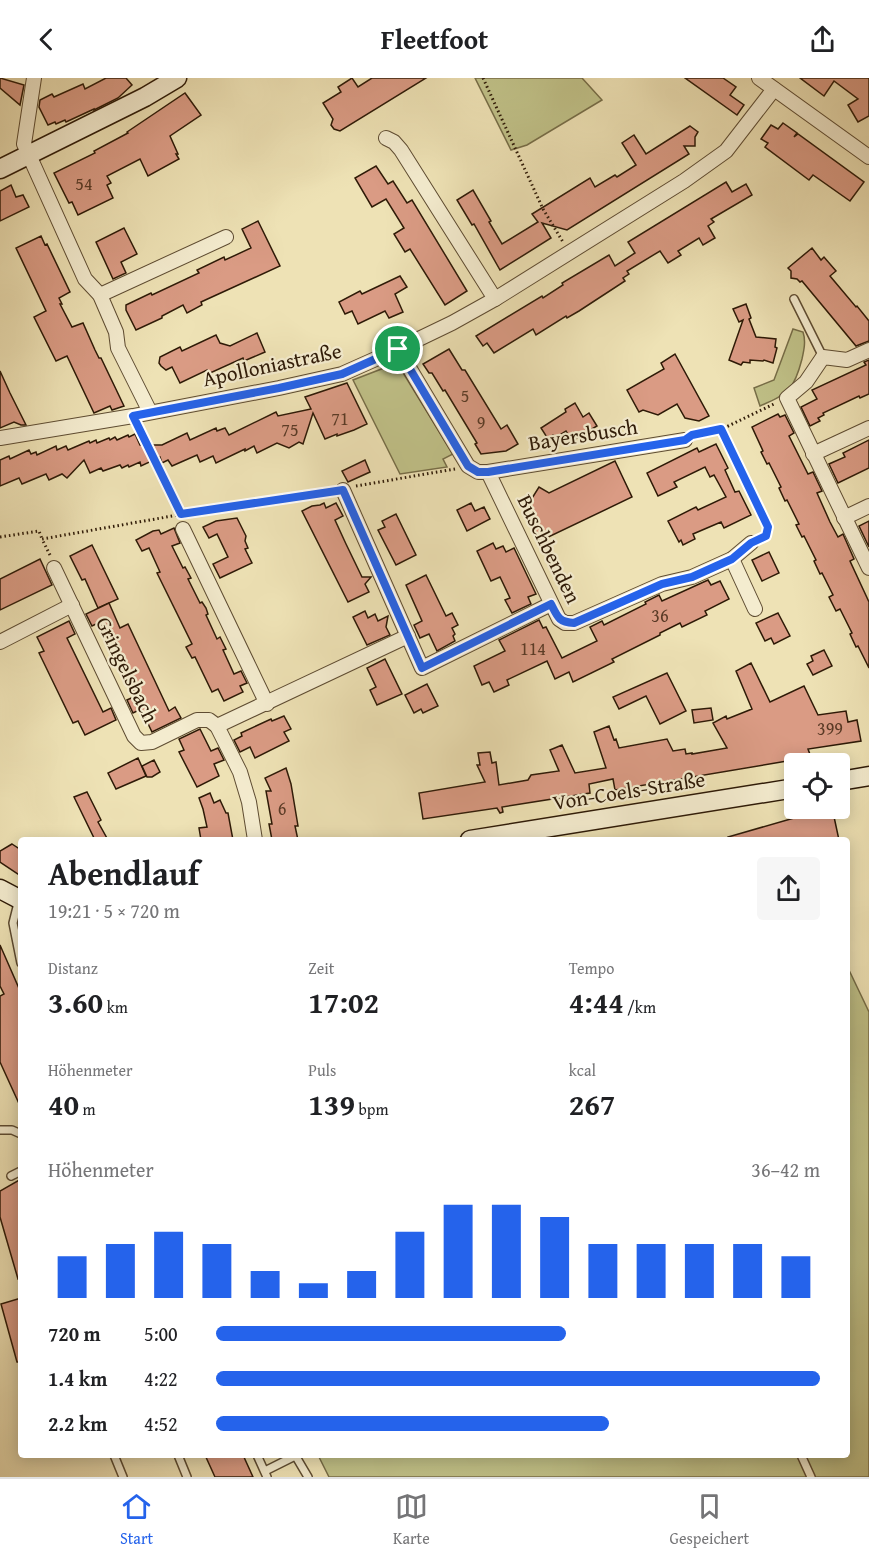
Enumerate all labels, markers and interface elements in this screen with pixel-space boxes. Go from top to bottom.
text: Fleetfoot [381,19,488,59]
icon: back [30,23,63,56]
icon: share [806,23,839,56]
house number: 54 [75,170,93,197]
pin [372,323,423,374]
icon: arrive [381,332,414,365]
street label: Apolloniastraße [200,335,344,394]
house number: 5 [461,382,469,409]
house number: 71 [331,405,349,432]
house number: 9 [477,409,485,436]
street label: Bayersbusch [526,411,640,458]
house number: 75 [281,416,299,443]
street label: Buschbenden [510,489,589,609]
house number: 36 [651,602,669,629]
street label: Gringelsbach [88,611,167,728]
house number: 114 [520,635,546,662]
house number: 399 [817,715,843,742]
map controls [784,753,850,819]
button: locate [784,753,850,819]
street label: Von-Coels-Straße [551,763,707,818]
house number: 6 [278,795,286,822]
text: Abendlauf [48,849,199,897]
button: share [757,857,820,920]
text: 19:21 · 5 × 720 m [48,896,180,925]
text: Distanz [48,956,98,980]
text: Zeit [308,956,334,980]
text: Tempo [569,956,614,980]
text: 3.60 [48,980,103,1024]
text: 17:02 [308,980,379,1024]
text: 4:44 [569,980,624,1024]
text: km [103,995,128,1019]
text: /km [624,995,656,1019]
text: Höhenmeter [48,1058,133,1082]
text: Puls [308,1058,336,1082]
text: kcal [569,1058,596,1082]
text: 40 [48,1082,79,1126]
text: 139 [308,1082,355,1126]
text: 267 [569,1082,615,1126]
text: m [79,1097,96,1121]
text: bpm [355,1097,388,1121]
text: Höhenmeter [48,1155,154,1184]
text: 36–42 m [751,1155,820,1184]
text: 720 m [48,1319,101,1348]
text: 5:00 [144,1319,178,1348]
text: 1.4 km [48,1364,107,1393]
text: 4:22 [144,1364,178,1393]
text: 2.2 km [48,1409,107,1438]
text: 4:52 [144,1409,178,1438]
tab: Start [120,1490,153,1550]
tab: Karte [393,1490,430,1550]
tab: Gespeichert [670,1490,749,1550]

